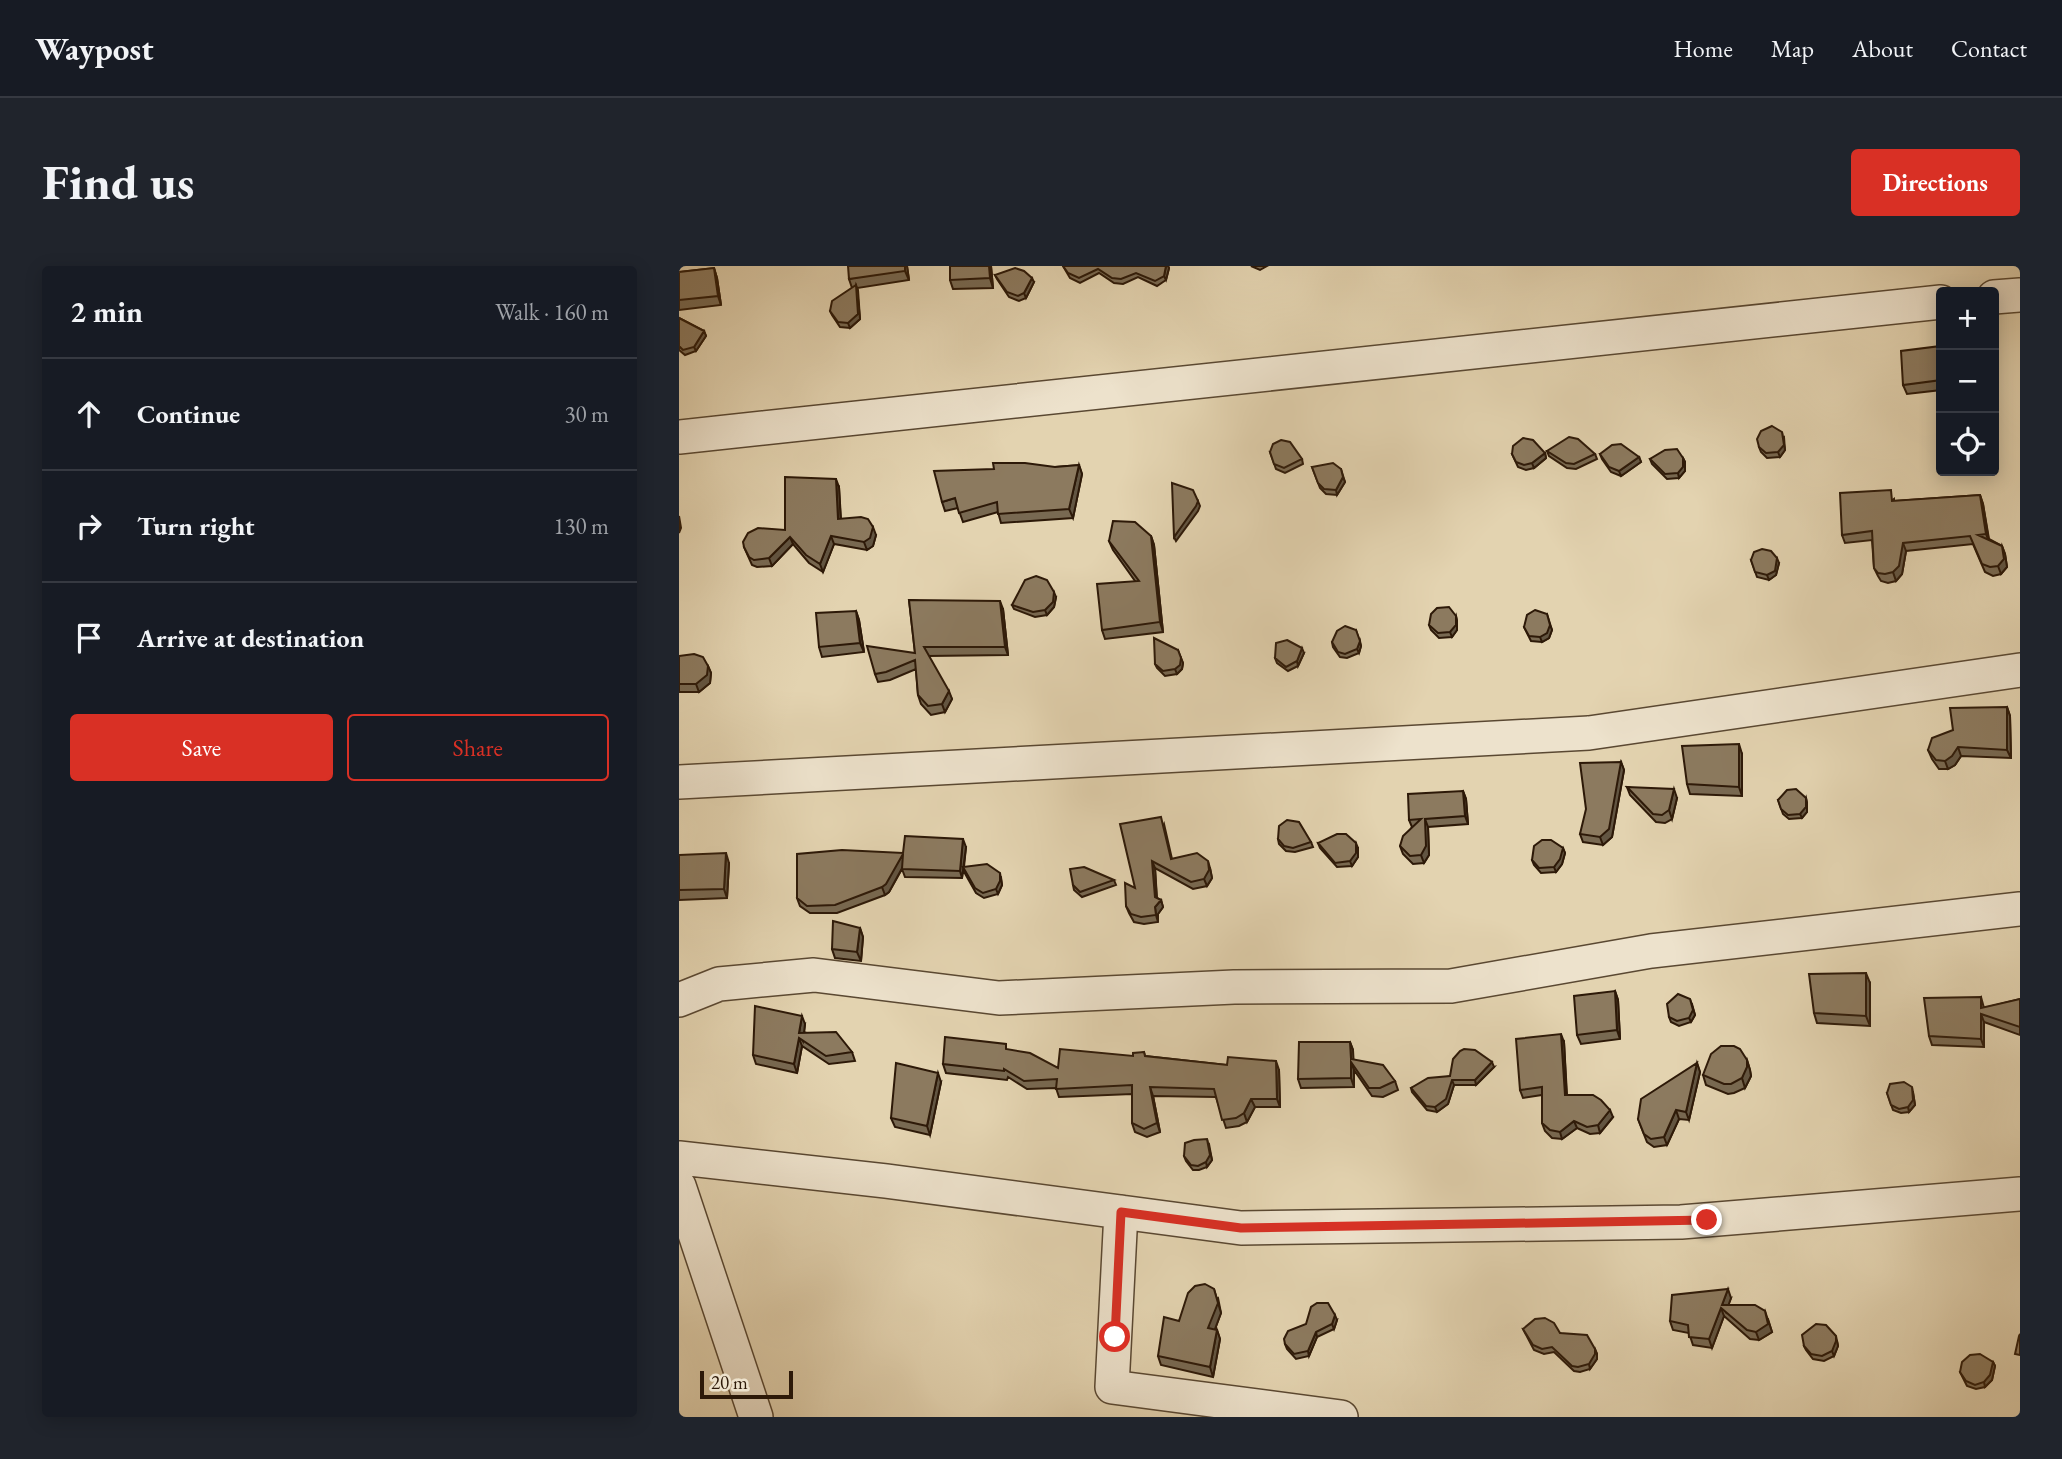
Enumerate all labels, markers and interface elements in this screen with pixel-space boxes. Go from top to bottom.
text: Waypost [35,27,154,70]
text: Home [1673,33,1733,64]
text: Map [1771,33,1814,64]
text: About [1852,33,1913,64]
text: Contact [1951,33,2027,64]
button: Directions [1851,149,2020,216]
text: Find us [42,150,194,214]
map controls [1936,287,1999,476]
button: + [1936,287,1999,350]
text: 2 min [70,292,143,331]
text: Walk · 160 m [495,297,609,327]
button: − [1936,350,1999,413]
icon: ahead [70,395,108,433]
text: Continue [137,397,240,431]
text: 30 m [564,399,609,429]
button: locate [1936,413,1999,476]
icon: right [70,507,108,545]
text: Turn right [137,509,255,543]
text: 130 m [553,511,609,541]
icon: arrive [70,619,108,657]
text: Arrive at destination [137,621,364,655]
button: Save [70,714,333,781]
button: Share [347,714,609,781]
route end [1691,1204,1722,1235]
route start [1099,1321,1130,1352]
scale bar [700,1368,793,1400]
text: 20 m [711,1370,748,1395]

